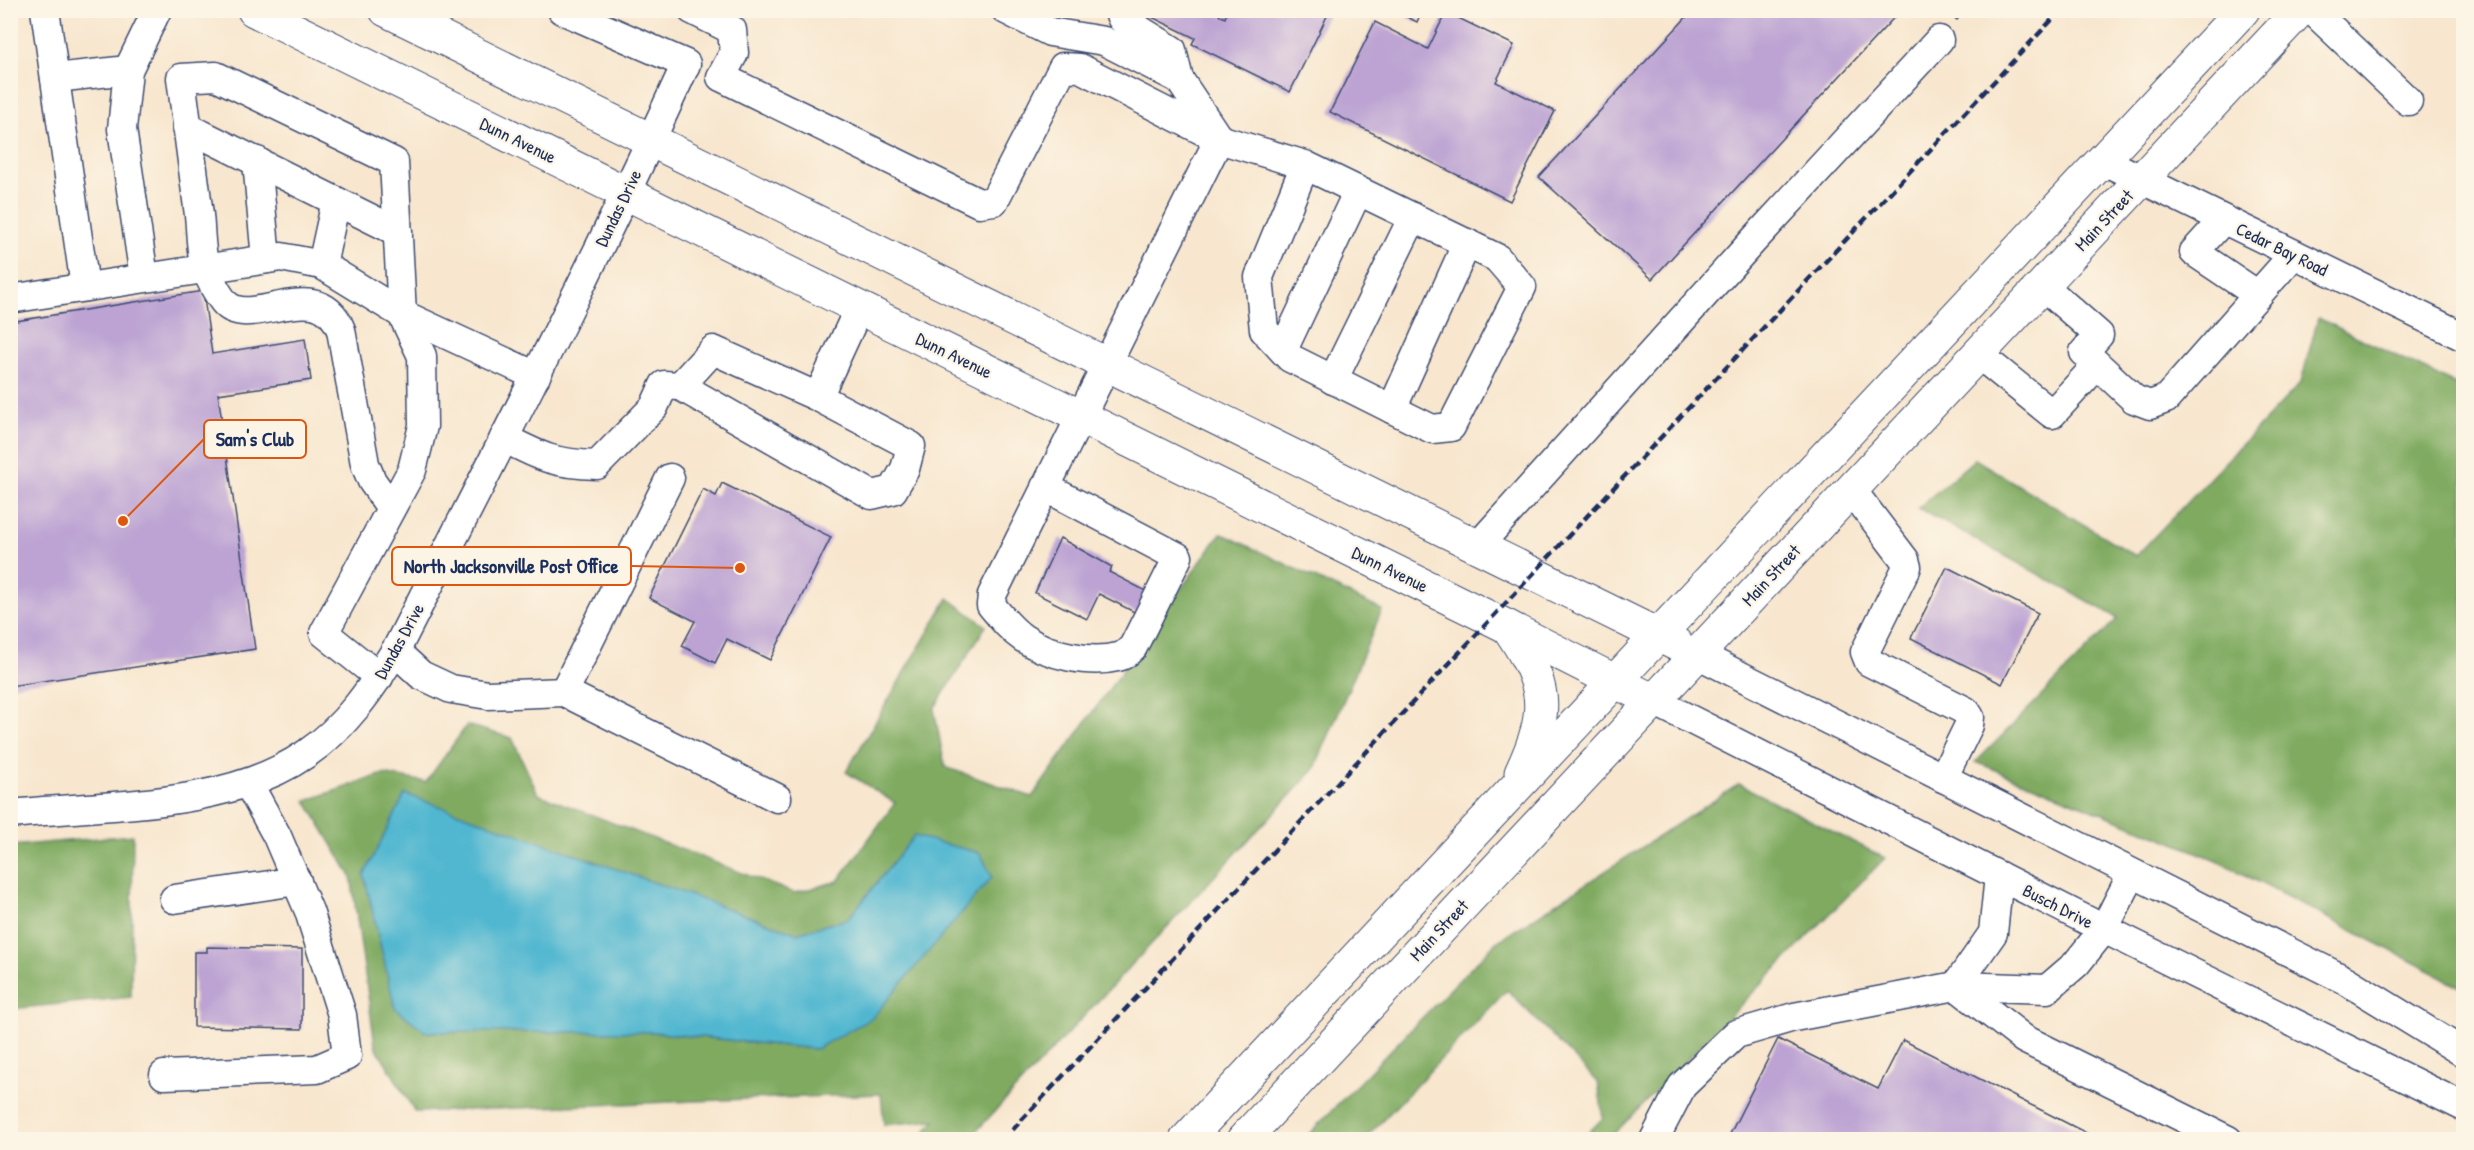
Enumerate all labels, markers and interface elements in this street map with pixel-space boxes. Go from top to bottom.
street label: Dunn Avenue [476,111,560,169]
street label: Dundas Drive [589,165,647,251]
street label: Main Street [2069,183,2140,256]
street label: Cedar Bay Road [2232,216,2332,282]
street label: Dunn Avenue [912,326,996,384]
callout: Sam's Club [204,420,306,458]
text: Sam's Club [216,425,294,452]
street label: Main Street [1736,538,1807,611]
street label: Dunn Avenue [1348,540,1432,598]
callout: North Jacksonville Post Office [392,547,631,585]
text: North Jacksonville Post Office [404,552,618,579]
street label: Dundas Drive [368,599,430,683]
street label: Busch Drive [2019,878,2097,934]
street label: Main Street [1404,893,1475,966]

